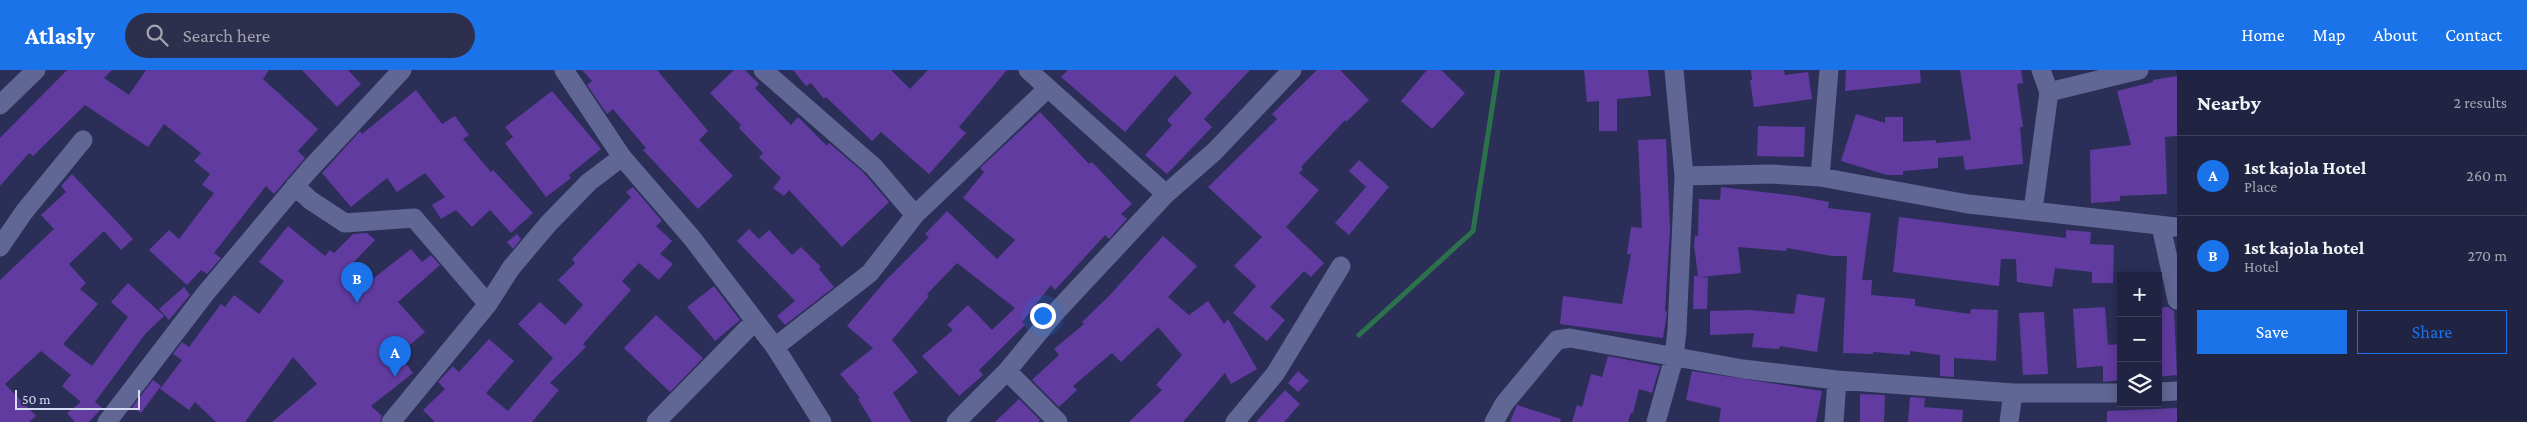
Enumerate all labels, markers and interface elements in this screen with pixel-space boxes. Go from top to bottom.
search box [125,13,475,58]
icon: search [143,21,171,49]
text: Atlasly [25,22,95,49]
text: Search here [183,25,270,46]
text: Home [2242,25,2285,45]
text: Map [2313,25,2345,45]
text: About [2373,25,2417,45]
text: Contact [2445,25,2502,45]
text: Nearby [2197,91,2261,115]
text: 2 results [2454,94,2507,111]
text: 1st kajola Hotel [2244,157,2366,178]
text: A [2208,167,2218,184]
text: 260 m [2466,167,2507,184]
text: Place [2244,178,2277,195]
text: 1st kajola hotel [2244,237,2364,258]
text: B [2208,247,2218,264]
text: 270 m [2468,247,2507,264]
text: Hotel [2244,258,2279,275]
pin: B [341,262,373,303]
map controls [2117,272,2162,407]
button: + [2117,272,2162,317]
your location [1030,303,1056,329]
button: Save [2197,310,2347,354]
button: Share [2357,310,2507,354]
button: − [2117,317,2162,362]
pin: A [379,336,411,377]
button: layers [2117,362,2162,407]
scale bar [15,387,140,410]
text: 50 m [22,391,50,407]

